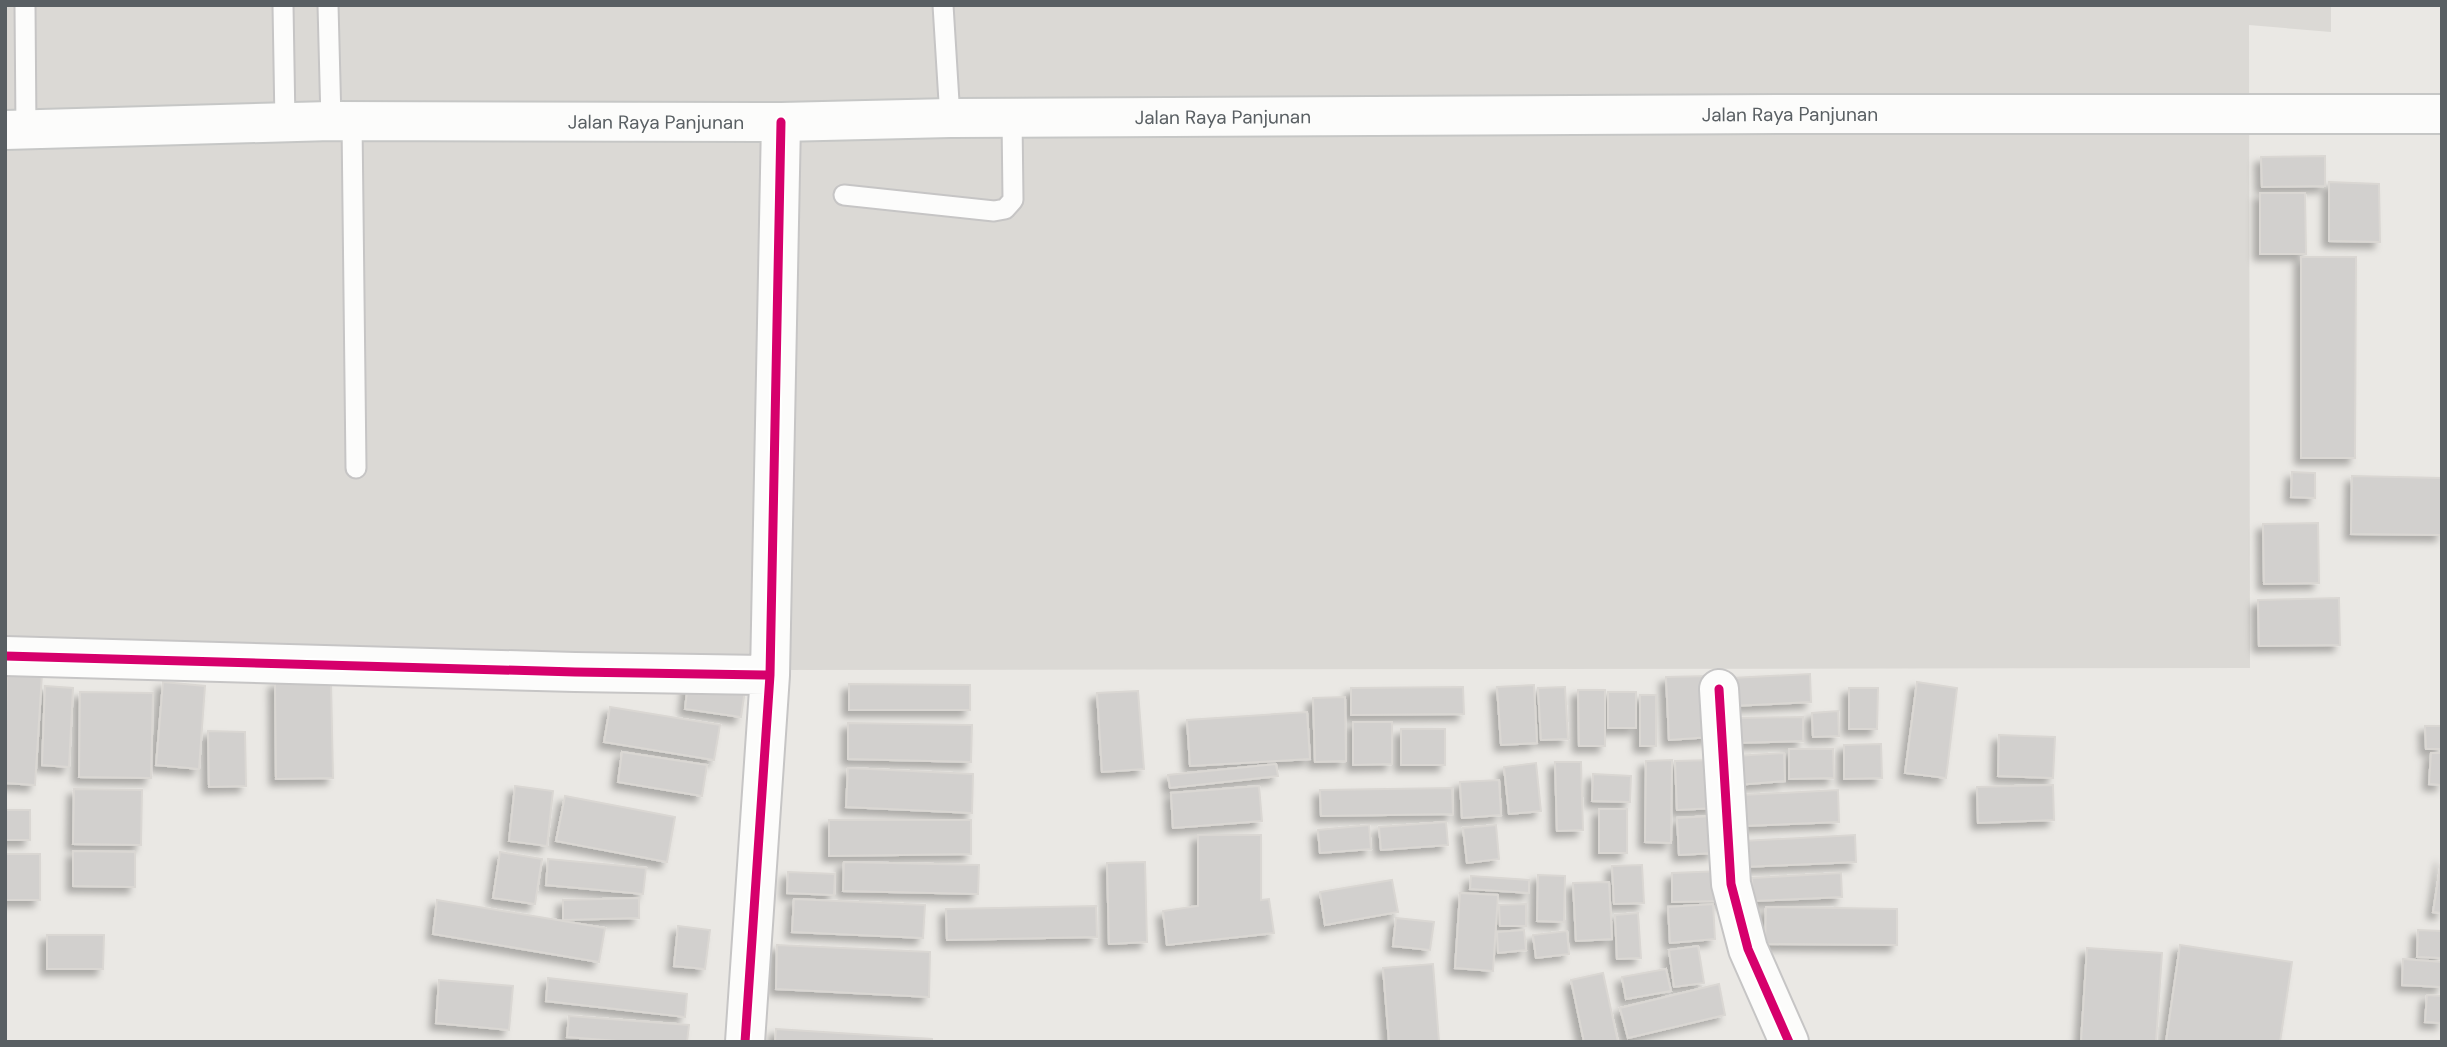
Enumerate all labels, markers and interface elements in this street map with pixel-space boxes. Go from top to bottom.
street label: Jalan Raya Panjunan [1702,102,1878,127]
street label: Jalan Raya Panjunan [1135,104,1311,130]
street label: Jalan Raya Panjunan [568,110,744,135]

